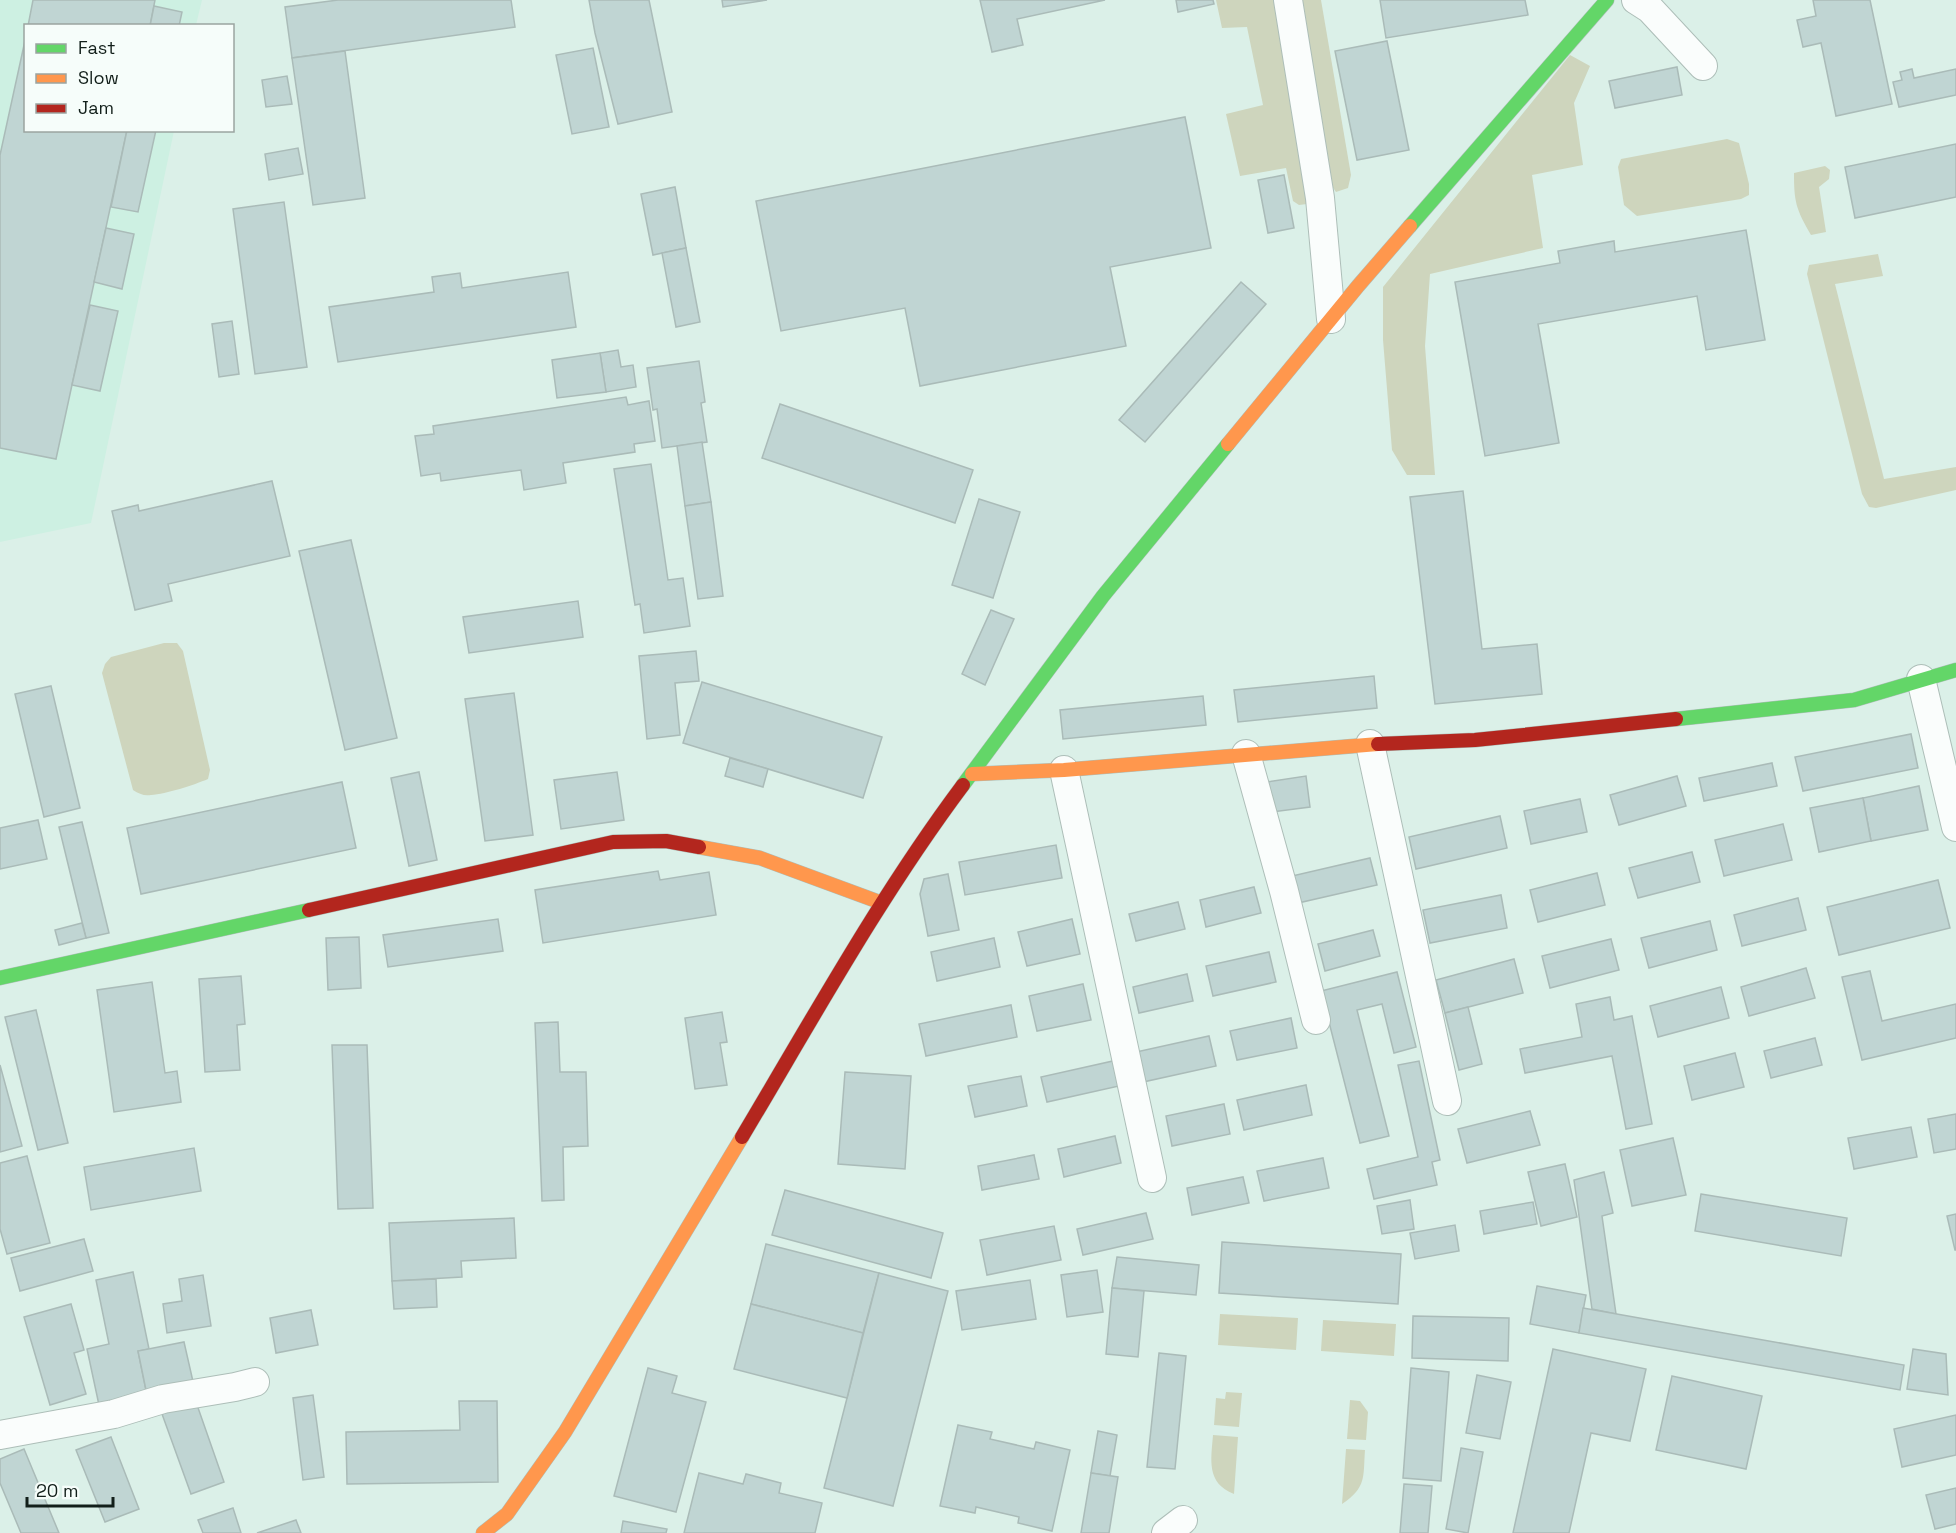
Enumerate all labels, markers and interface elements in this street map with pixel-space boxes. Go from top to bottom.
legend [24,24,234,132]
text: Fast [78,36,115,59]
text: Slow [78,66,119,89]
text: Jam [78,96,114,119]
scale bar [27,1470,112,1508]
text: 20 m [36,1479,79,1502]

